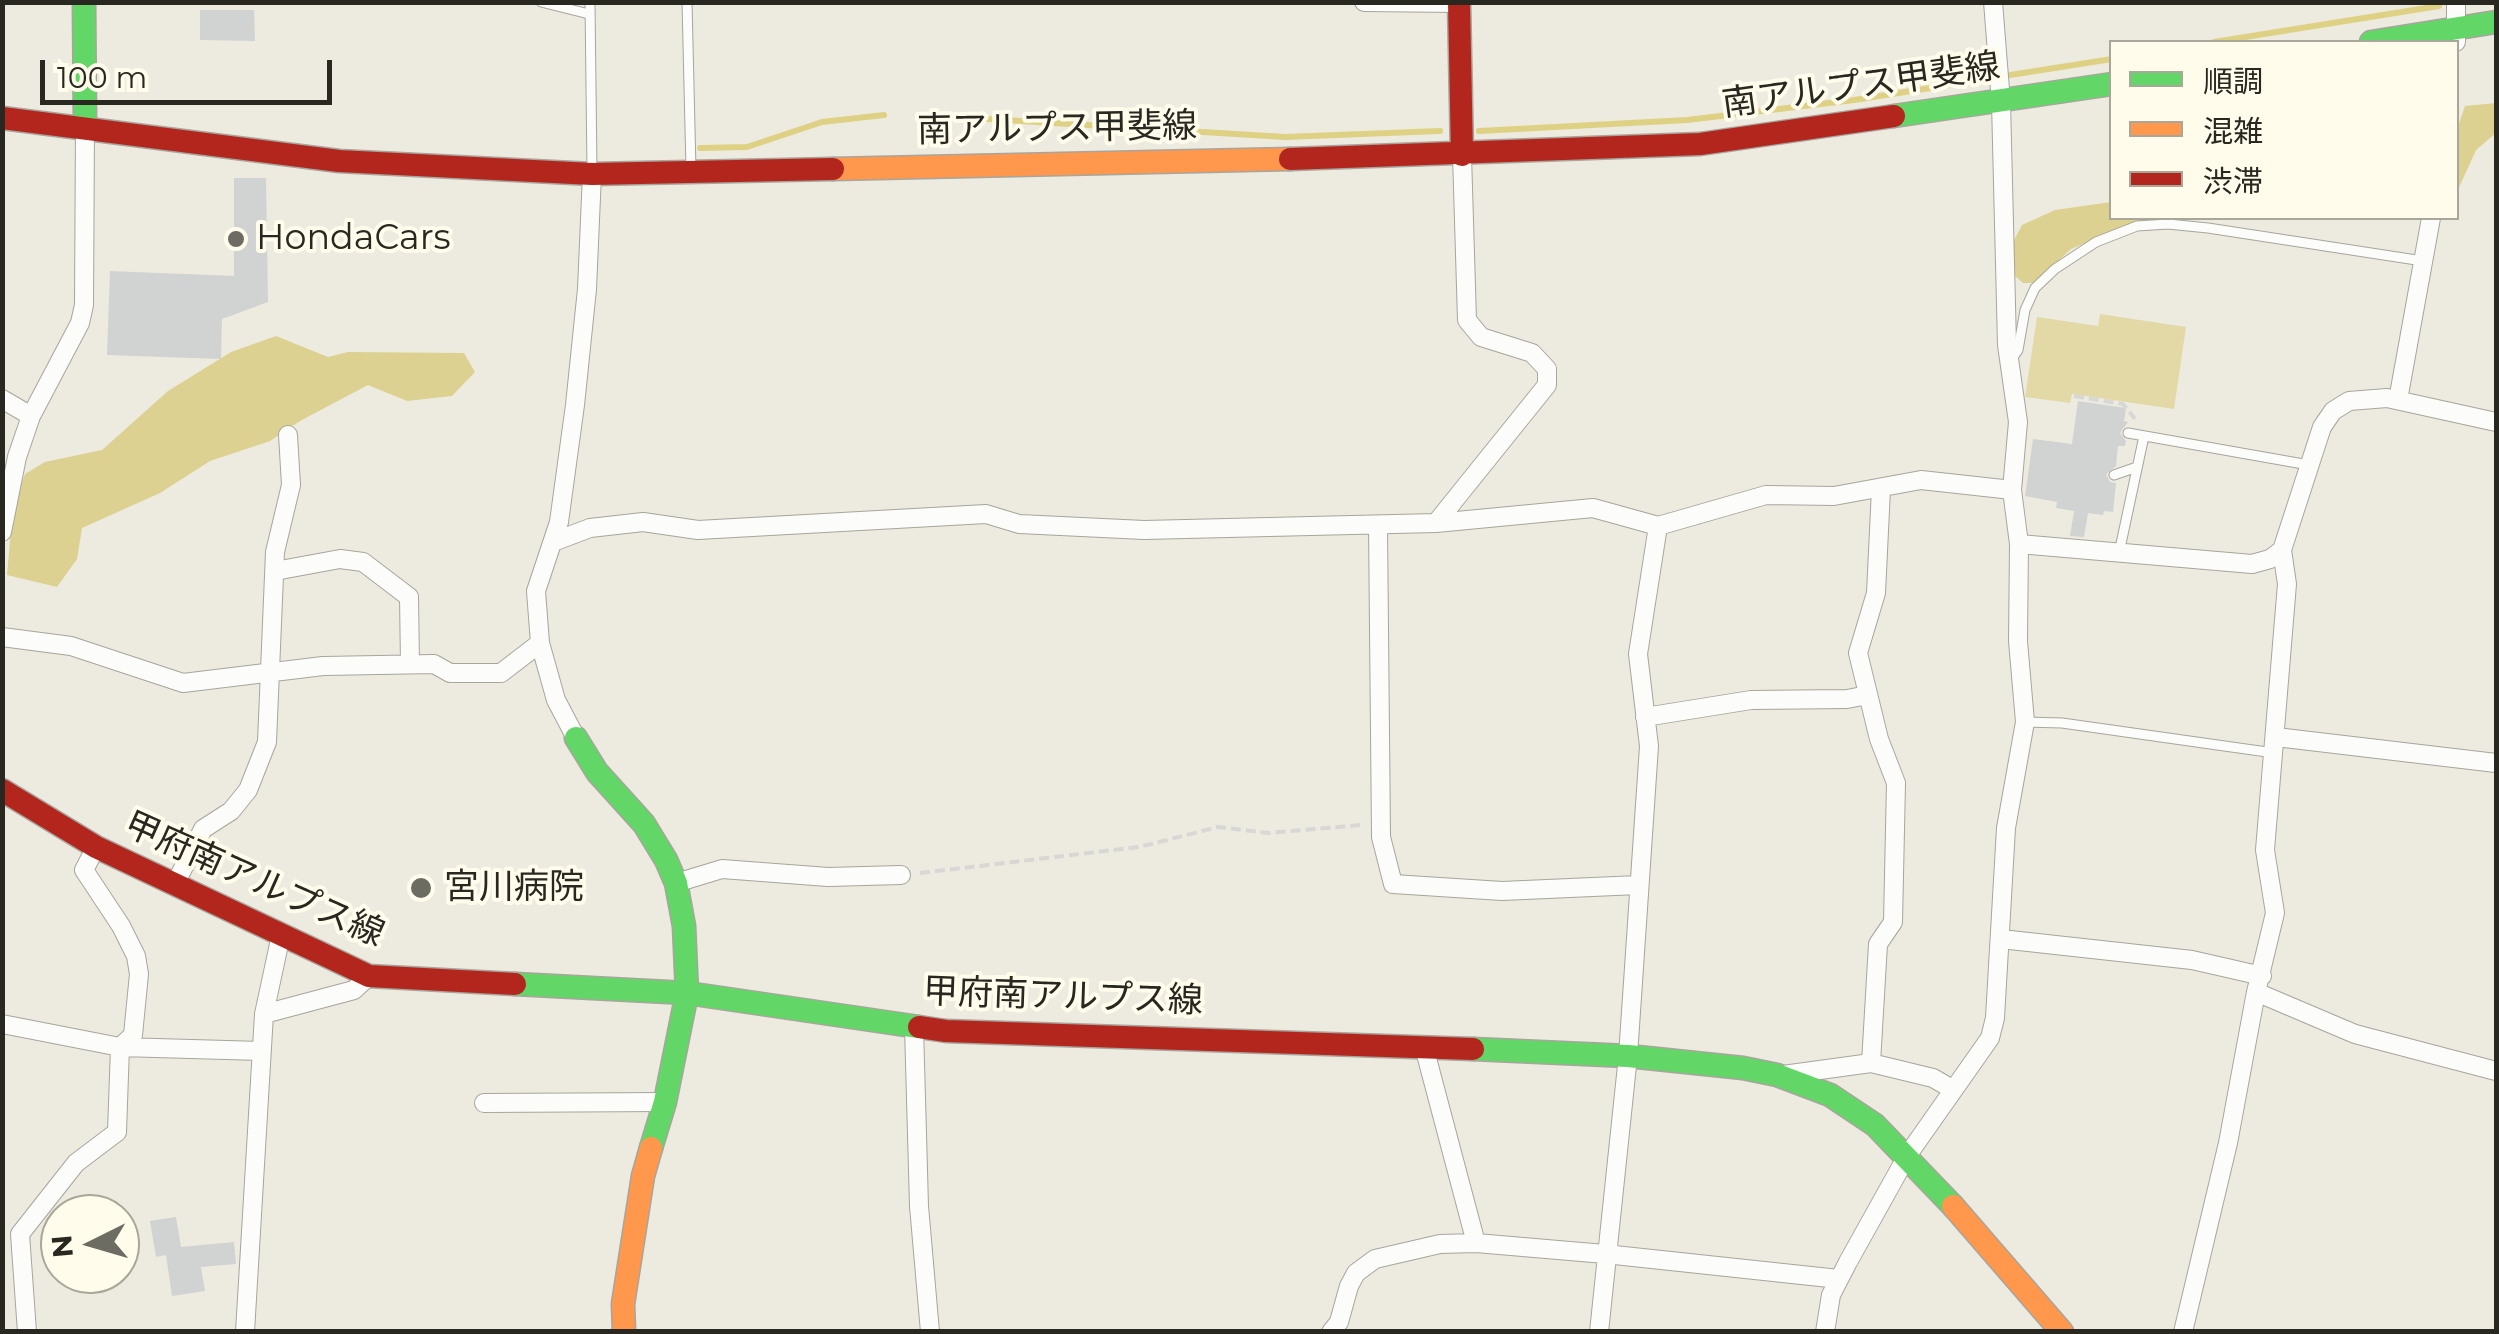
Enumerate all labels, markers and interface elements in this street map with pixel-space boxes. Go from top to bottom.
scale bar [45,40,338,102]
legend [2109,40,2459,220]
street label: 南アルプス甲斐線 [1719,46,2003,126]
text: 100 m [57,59,147,96]
text: 順調 [2203,63,2263,100]
street label: 南アルプス甲斐線 [917,106,1197,152]
text: 混雑 [2203,113,2263,150]
text: 渋滞 [2203,163,2263,200]
place label: HondaCars [256,218,451,260]
marker: HondaCars [225,228,247,250]
street label: 甲府南アルプス線 [118,804,390,956]
place label: 宮川病院 [444,867,584,909]
marker: 宮川病院 [408,875,434,901]
street label: 甲府南アルプス線 [922,971,1204,1023]
north arrow [40,1194,140,1294]
text: N [44,1234,80,1259]

